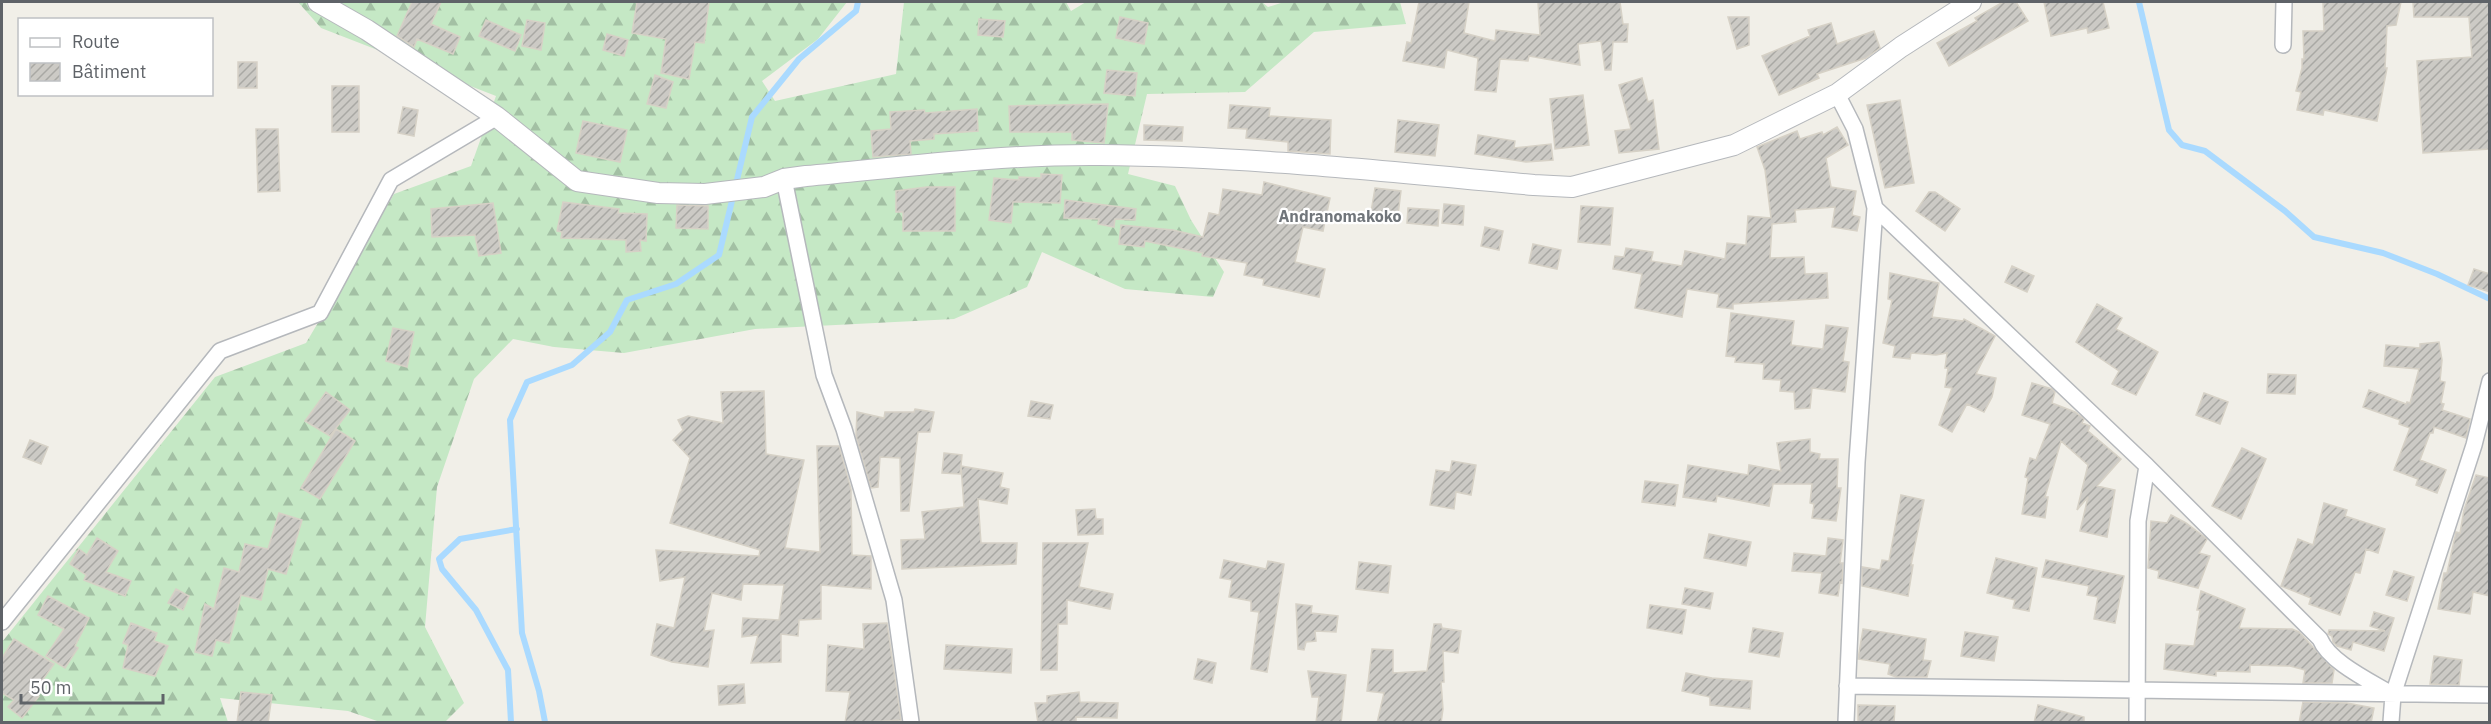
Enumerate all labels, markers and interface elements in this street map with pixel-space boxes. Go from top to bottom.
legend [18,18,213,96]
text: Route [72,30,120,53]
text: Bâtiment [72,60,146,83]
district label: Andranomakoko [1278,206,1402,226]
scale bar [21,667,164,705]
text: 50 m [30,676,72,699]

